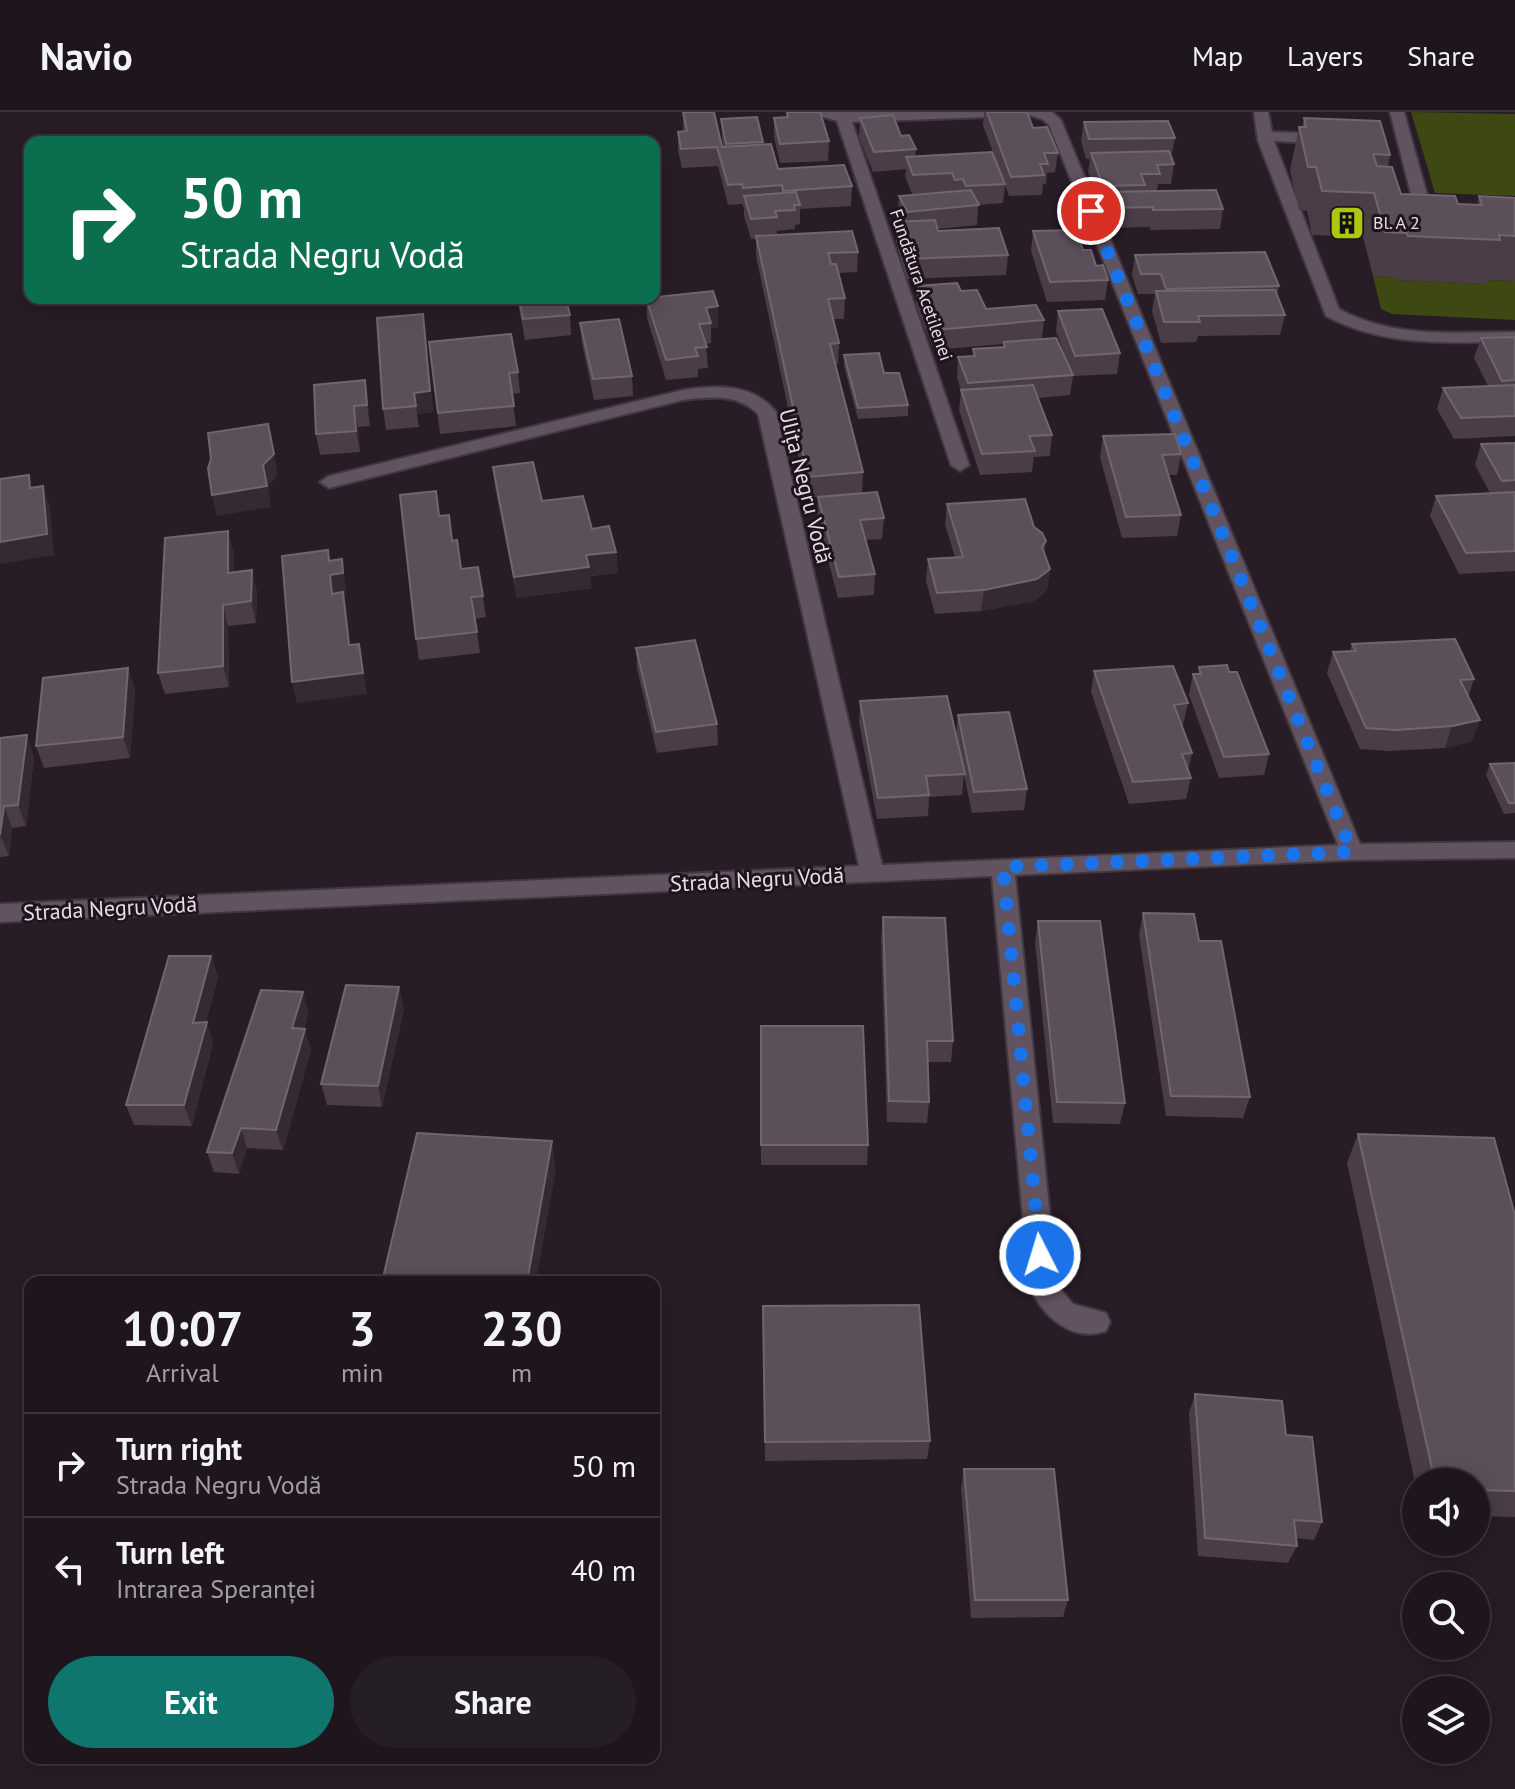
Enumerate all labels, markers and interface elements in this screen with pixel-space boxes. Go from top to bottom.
text: Navio [40,31,133,80]
text: Map [1192,37,1243,74]
text: Layers [1287,37,1363,74]
text: Share [1407,37,1475,74]
text: 50 m [180,161,303,233]
icon: right [48,168,152,272]
pin [1057,177,1125,245]
icon: arrive [1069,189,1113,233]
building icon: Bl. A 2 [1328,204,1366,242]
street label: Fundătura Acetilenei [885,206,958,364]
place label: Bl. A 2 [1373,211,1420,234]
text: Strada Negru Vodă [180,231,465,278]
street label: Ulița Negru Vodă [773,406,839,566]
street label: Strada Negru Vodă [669,860,845,898]
street label: Strada Negru Vodă [22,889,198,927]
position arrow [998,1213,1082,1297]
text: 10:07 [122,1297,243,1359]
text: 3 [348,1297,376,1359]
text: 230 [481,1297,562,1359]
text: Arrival [146,1356,219,1389]
text: min [341,1356,383,1389]
text: m [511,1356,532,1389]
text: Turn right [116,1429,242,1468]
icon: right [48,1443,92,1487]
text: 50 m [571,1446,636,1485]
text: Strada Negru Vodă [116,1468,322,1501]
map controls [1402,1468,1490,1764]
button: sound [1402,1468,1490,1556]
text: Turn left [116,1533,224,1572]
icon: left [48,1547,92,1591]
text: 40 m [571,1550,636,1589]
text: Intrarea Speranței [116,1572,316,1605]
button: search [1402,1572,1490,1660]
button: Exit [48,1656,334,1748]
button: Share [350,1656,636,1748]
button: layers [1402,1676,1490,1764]

